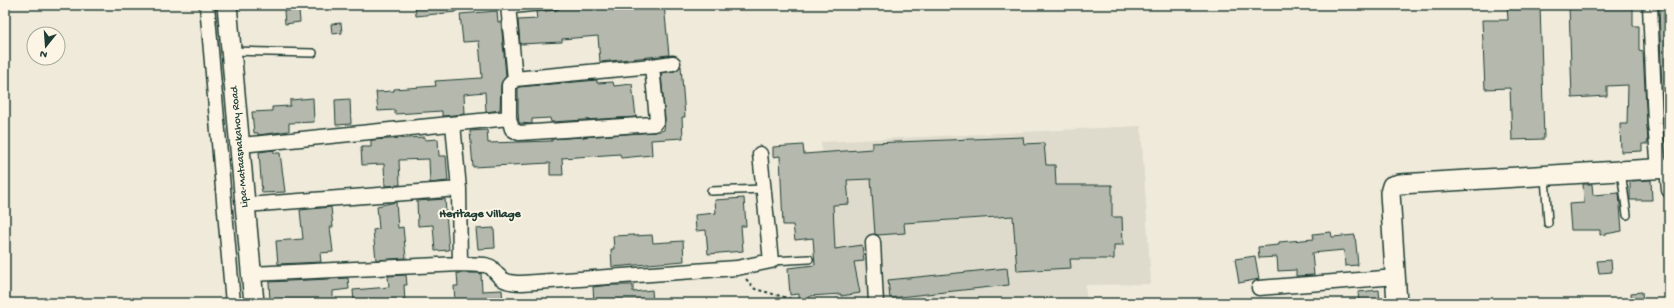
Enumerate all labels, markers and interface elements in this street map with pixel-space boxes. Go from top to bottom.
north arrow [26,26,66,66]
text: N [38,47,49,60]
street label: Lipa-Mataasnakahoy Road [229,84,251,208]
district label: Heritage Village [439,208,522,222]

